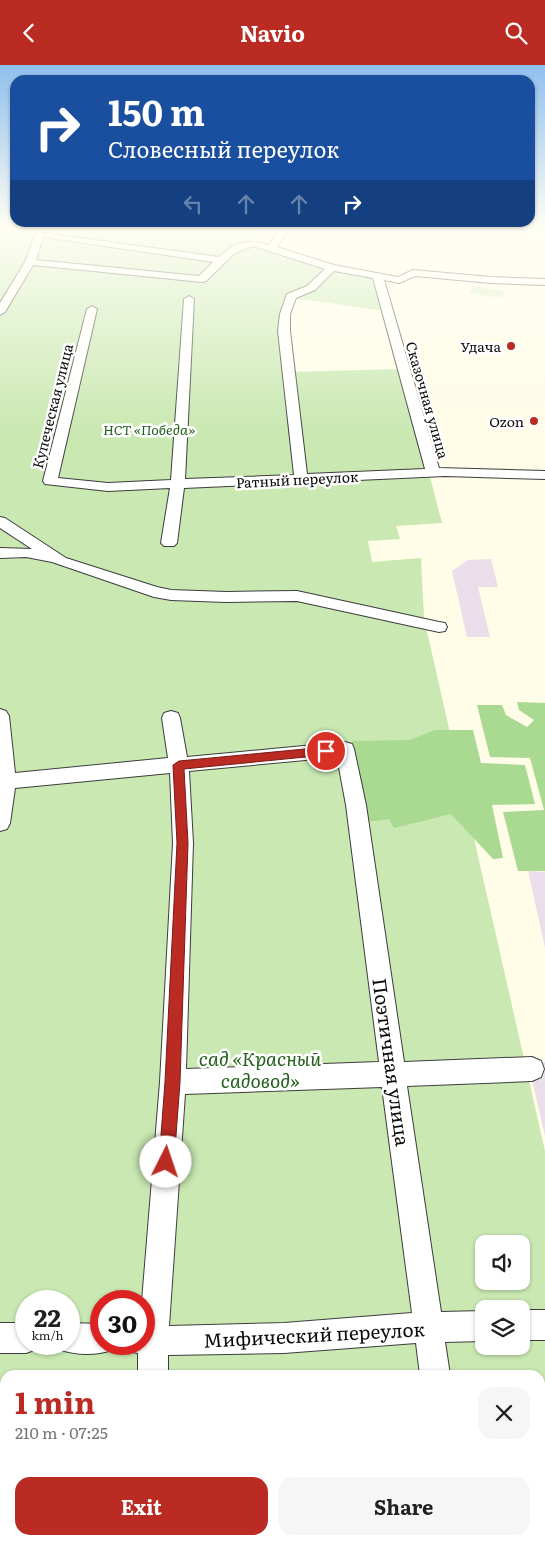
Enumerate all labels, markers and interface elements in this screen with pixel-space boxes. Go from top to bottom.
text: Navio [240,16,305,49]
icon: back [15,19,43,47]
icon: search [502,19,530,47]
text: 150 m [108,85,205,137]
icon: right [25,95,90,160]
text: Словесный переулок [108,132,339,165]
icon: left [179,190,207,218]
icon: ahead [232,190,260,218]
icon: ahead [285,190,313,218]
icon: right [338,190,366,218]
place label: Удача [460,336,501,356]
street label: Сказочная улица [402,339,454,461]
marker: Удача [505,340,517,352]
street label: Купеческая улица [27,341,77,470]
place label: Ozon [489,411,524,431]
marker: Ozon [528,415,540,427]
park label: НСТ «Победа» [103,419,195,439]
street label: Ратный переулок [235,466,359,492]
pin [305,730,347,772]
icon: arrive [312,737,340,765]
street label: Поэтичная улица [366,976,418,1149]
park label: сад «Красный садовод» [199,1044,322,1094]
position arrow [139,1135,191,1187]
map controls [475,1235,530,1355]
button: sound [475,1235,530,1290]
speed limit sign: 30 [90,1290,155,1355]
text: 22 [34,1298,61,1335]
button: layers [475,1300,530,1355]
street label: Мифический переулок [203,1314,426,1354]
text: km/h [32,1326,63,1344]
text: 1 min [15,1379,95,1423]
button: close [478,1387,530,1439]
text: 210 m · 07:25 [15,1420,108,1444]
button: Exit [15,1477,268,1535]
button: Share [278,1477,530,1535]

